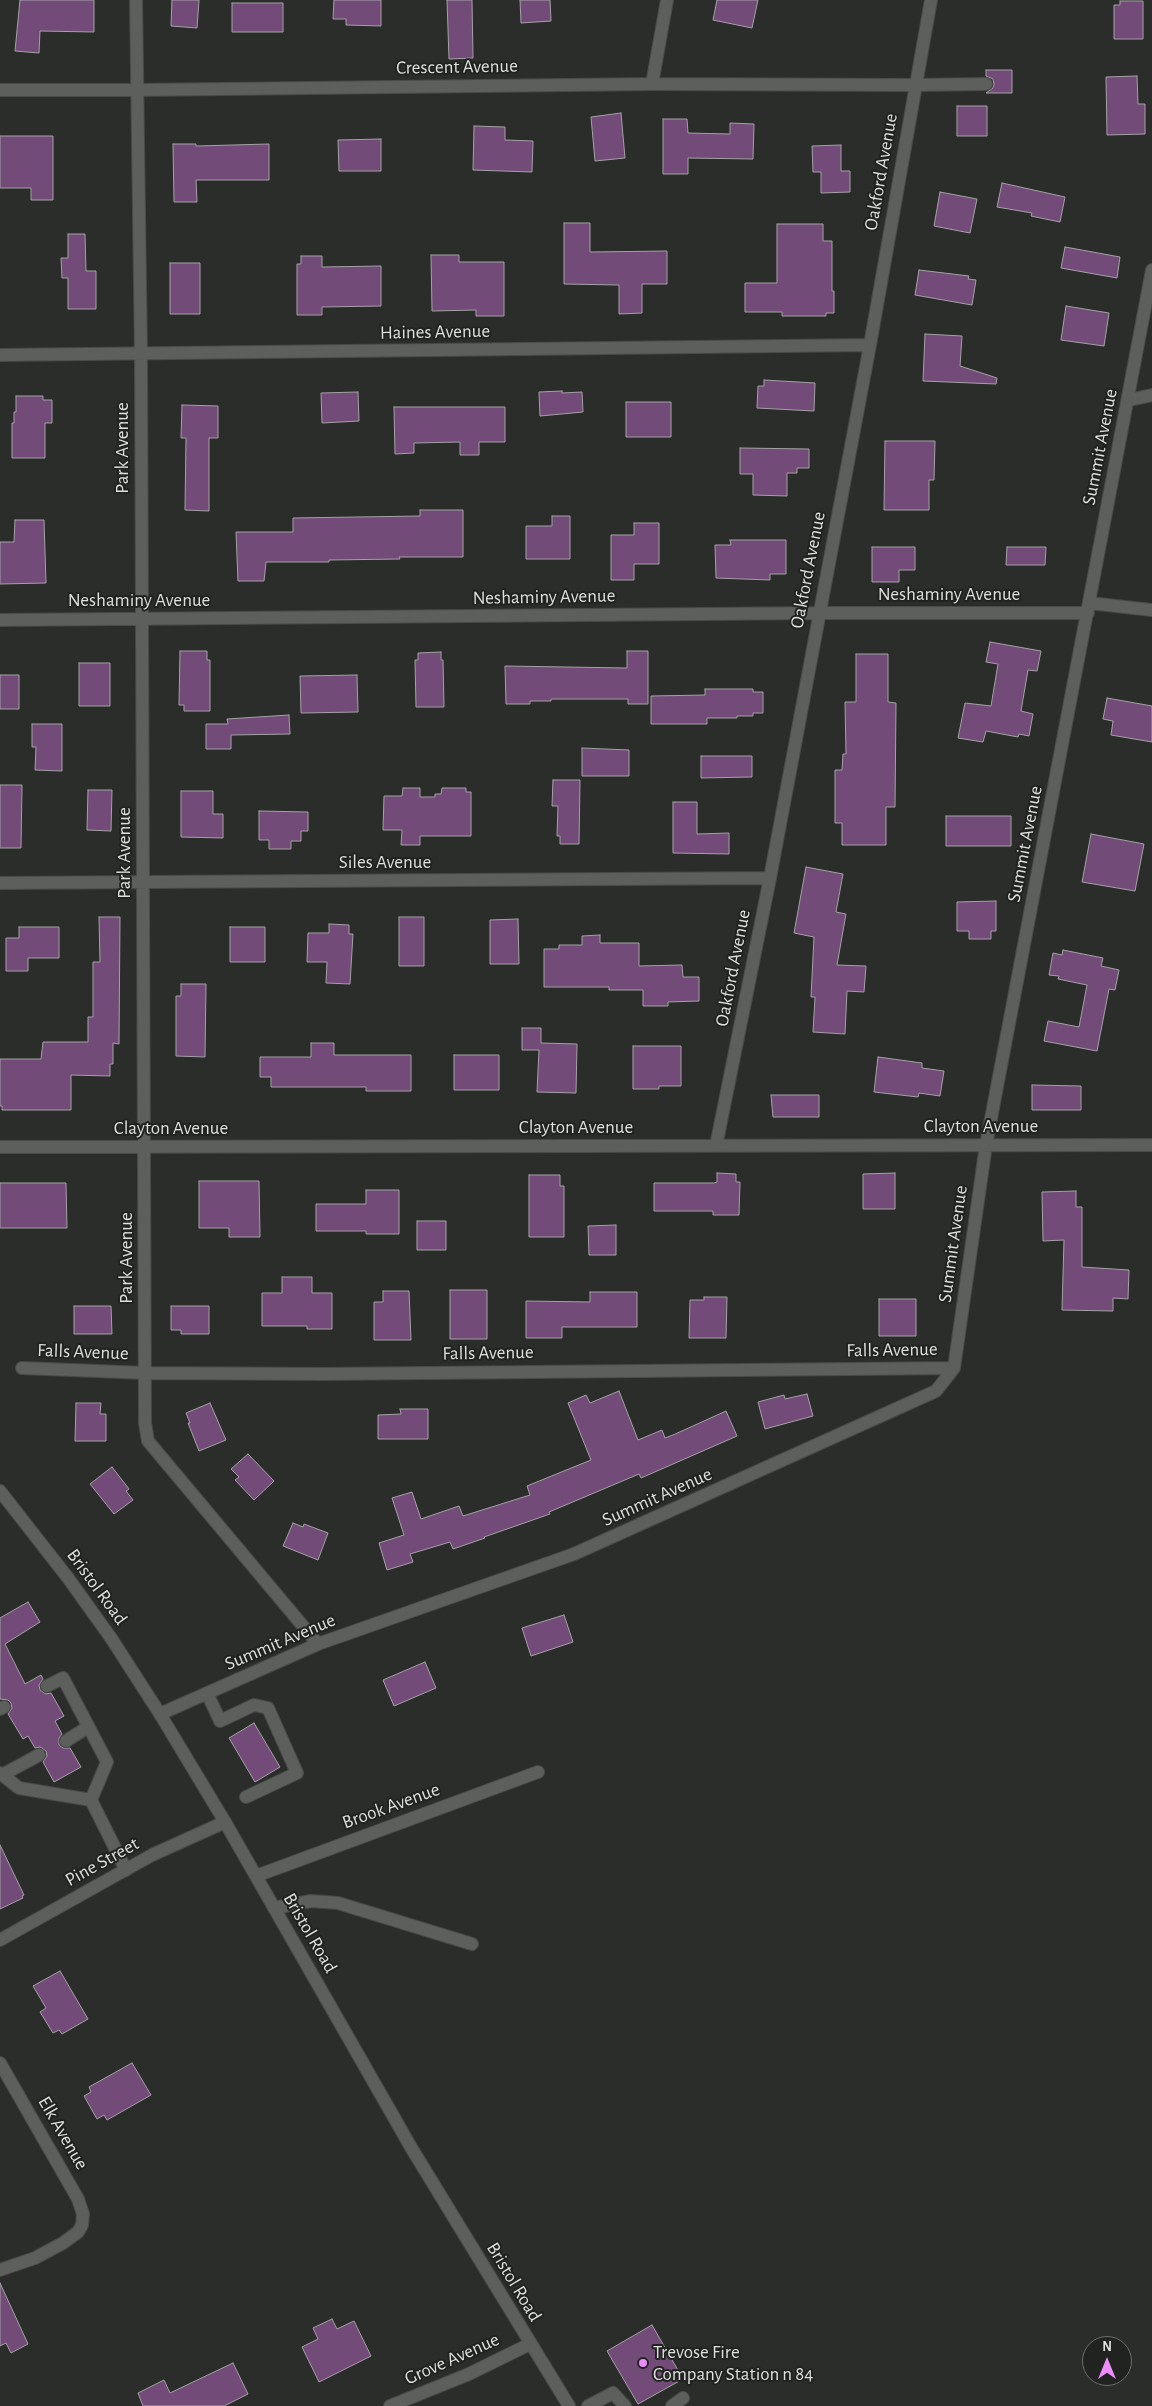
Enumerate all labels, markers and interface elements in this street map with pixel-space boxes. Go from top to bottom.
street label: Crescent Avenue [396,55,518,79]
street label: Oakford Avenue [859,112,903,232]
street label: Haines Avenue [380,320,490,344]
street label: Summit Avenue [1078,387,1122,507]
street label: Park Avenue [111,402,133,494]
street label: Oakford Avenue [786,510,830,630]
street label: Neshaminy Avenue [878,583,1020,605]
street label: Neshaminy Avenue [472,584,616,610]
street label: Neshaminy Avenue [68,589,210,611]
street label: Summit Avenue [1003,784,1047,904]
street label: Park Avenue [113,807,135,899]
street label: Siles Avenue [339,851,431,873]
street label: Oakford Avenue [711,908,755,1028]
street label: Clayton Avenue [924,1115,1038,1137]
street label: Clayton Avenue [519,1116,633,1138]
street label: Clayton Avenue [114,1117,228,1139]
street label: Summit Avenue [934,1184,972,1304]
street label: Park Avenue [115,1212,137,1304]
street label: Falls Avenue [846,1338,938,1362]
street label: Falls Avenue [37,1339,129,1365]
street label: Falls Avenue [442,1341,534,1365]
street label: Summit Avenue [599,1463,715,1531]
street label: Bristol Road [62,1544,132,1630]
street label: Summit Avenue [221,1608,339,1676]
street label: Brook Avenue [339,1778,443,1834]
street label: Pine Street [61,1832,143,1892]
street label: Bristol Road [278,1889,342,1977]
street label: Elk Avenue [33,2092,93,2174]
street label: Bristol Road [481,2238,547,2326]
street label: Grove Avenue [401,2328,503,2390]
north arrow [1082,2336,1132,2386]
text: N [1102,2340,1112,2354]
place label: Trevose Fire Company Station n 84 [653,2341,813,2385]
marker: Trevose Fire Company Station n 84 [637,2357,649,2369]

